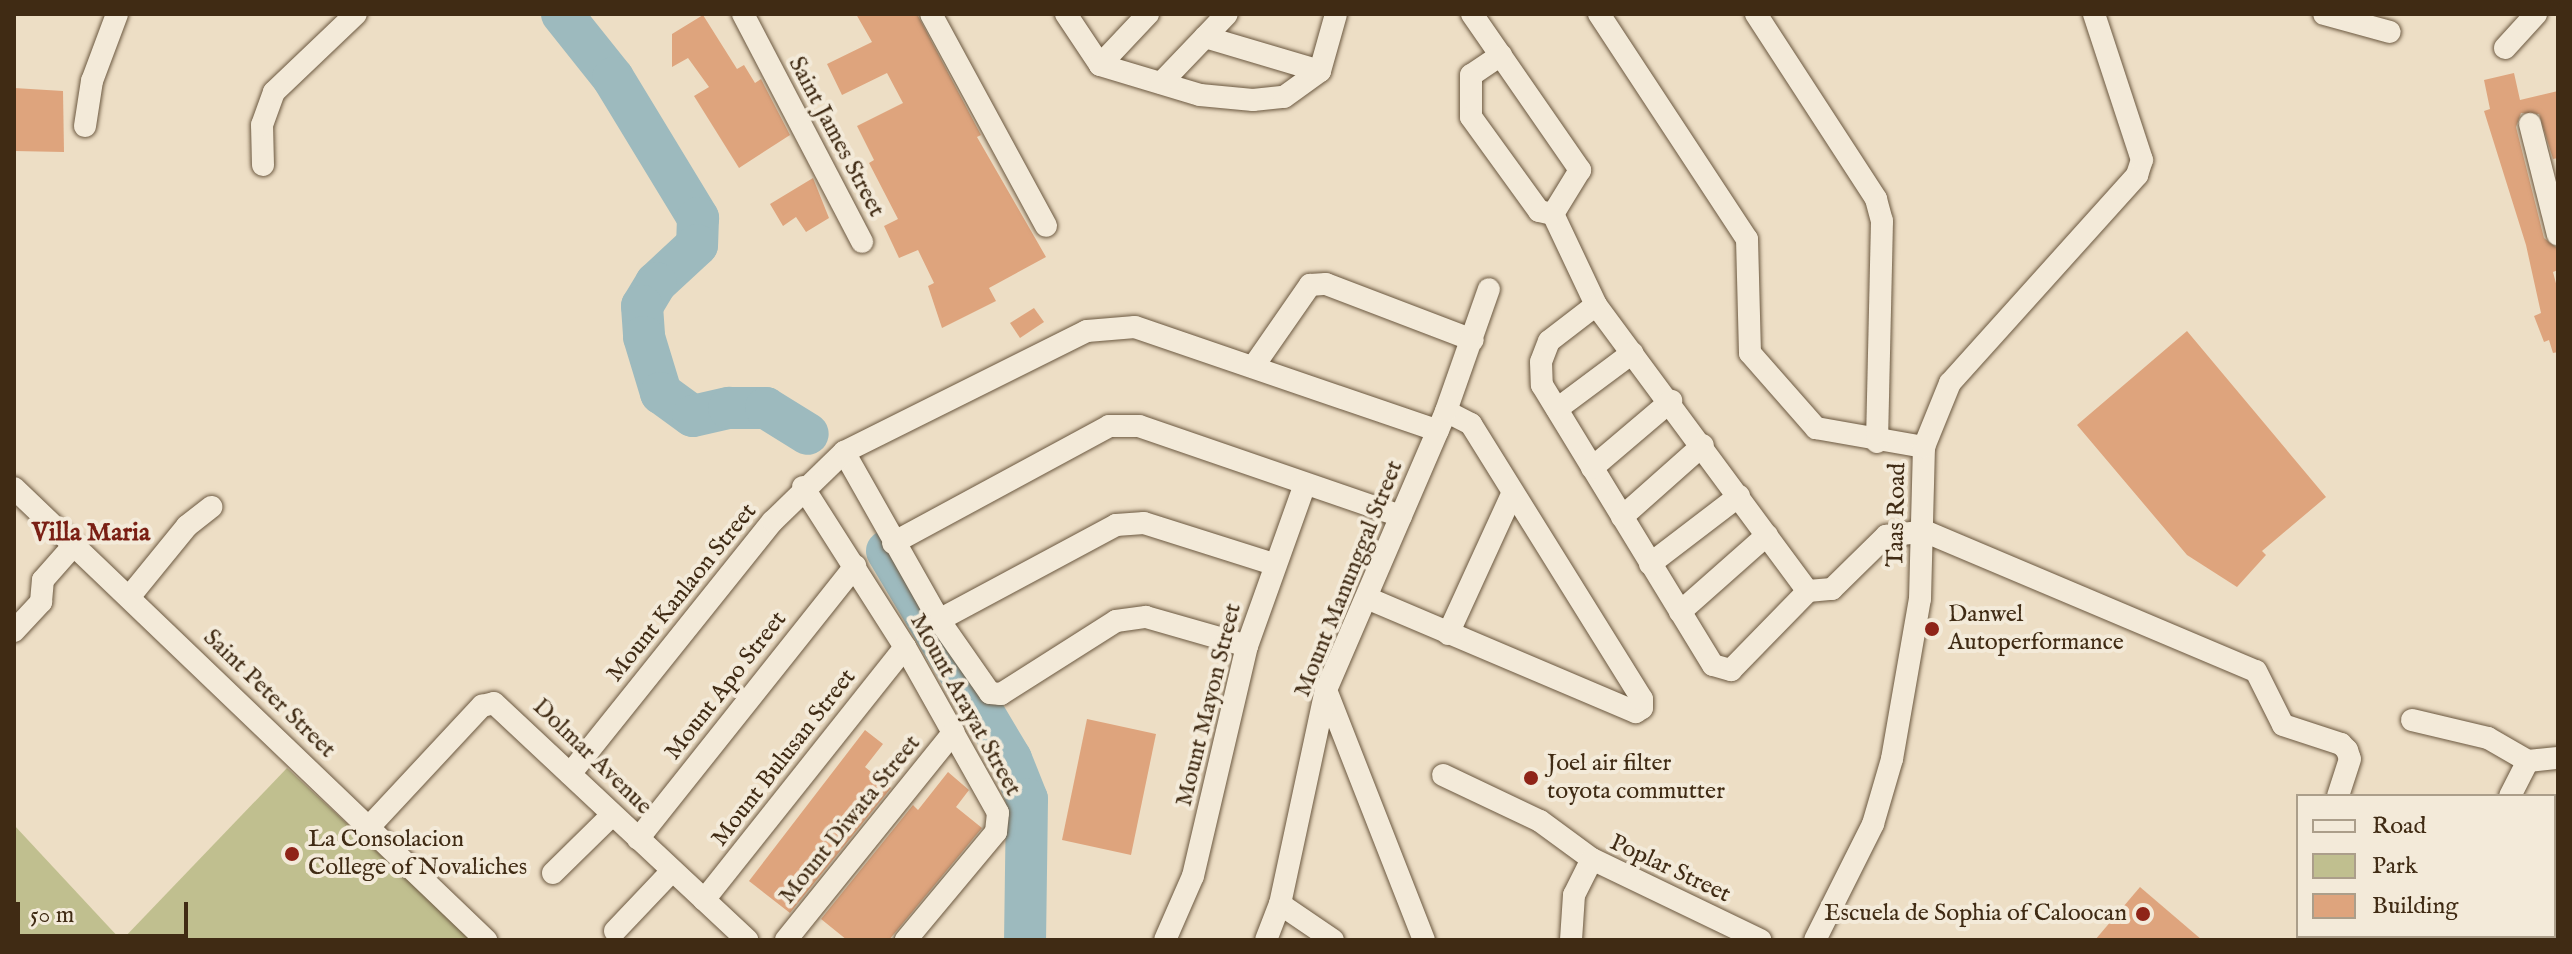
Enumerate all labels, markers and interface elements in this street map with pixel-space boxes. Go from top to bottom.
street label: Saint James Street [782,52,890,222]
street label: Mount Manunggal Street [1288,457,1410,701]
street label: Taas Road [1882,463,1912,567]
street label: Mount Kanlaon Street [601,498,763,688]
district label: Villa Maria [32,517,150,549]
street label: Mount Mayon Street [1170,600,1248,810]
place label: Danwel Autoperformance [1948,601,2124,657]
street label: Mount Apo Street [659,606,793,766]
street label: Mount Arayat Street [903,609,1027,801]
marker: Danwel Autoperformance [1923,620,1941,638]
street label: Saint Peter Street [197,624,341,764]
street label: Mount Bulusan Street [706,663,862,853]
street label: Dolmar Avenue [526,693,658,821]
street label: Mount Diwata Street [773,730,927,910]
place label: Joel air filter toyota commutter [1547,750,1725,806]
marker: Joel air filter toyota commutter [1522,769,1540,787]
legend [2296,794,2556,938]
text: Road [2372,811,2426,842]
place label: La Consolacion College of Novaliches [308,826,527,882]
street label: Poplar Street [1605,829,1735,909]
marker: La Consolacion College of Novaliches [283,845,301,863]
text: Park [2372,851,2418,882]
scale bar [20,886,192,936]
text: Building [2372,891,2458,922]
text: 50 m [30,900,74,931]
place label: Escuela de Sophia of Caloocan [1824,900,2127,928]
marker: Escuela de Sophia of Caloocan [2134,905,2152,923]

